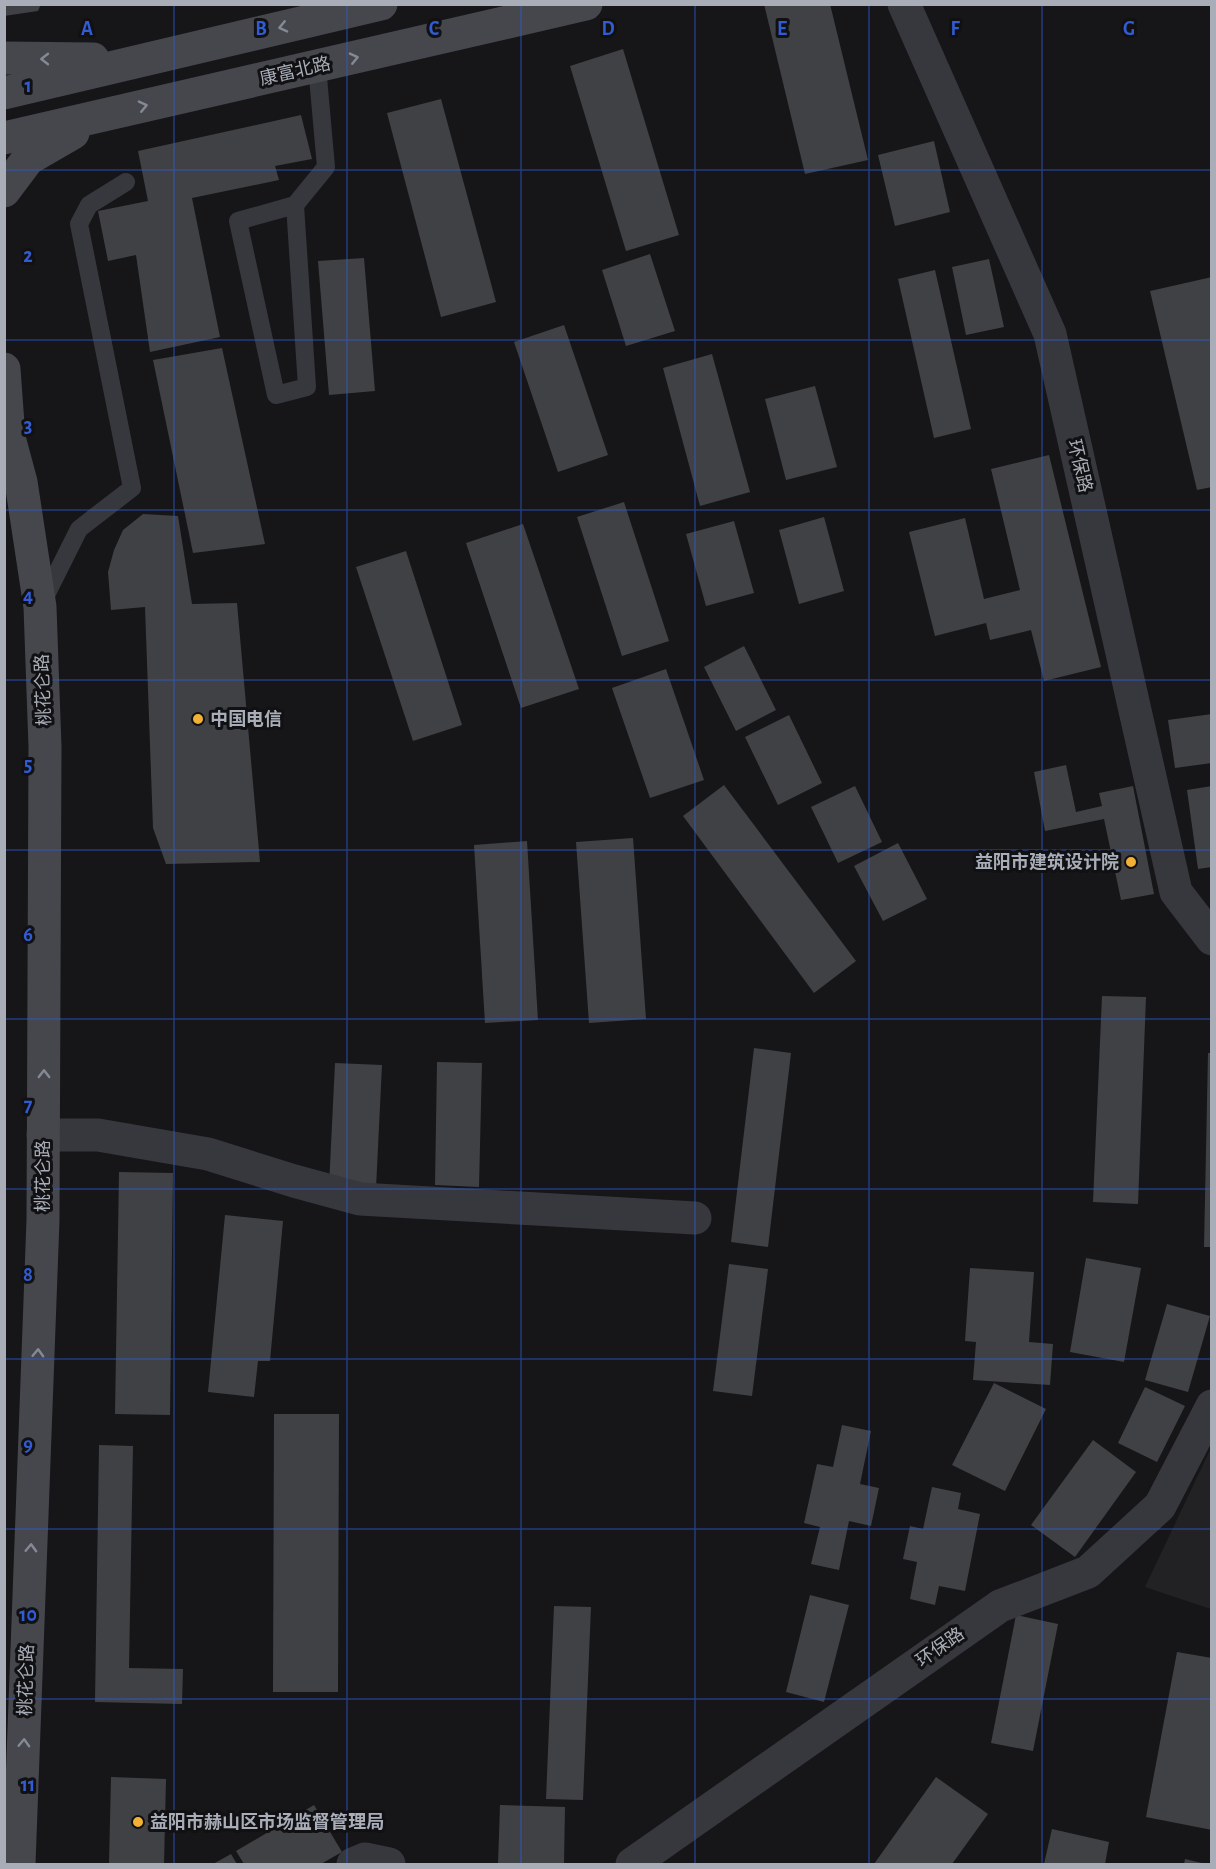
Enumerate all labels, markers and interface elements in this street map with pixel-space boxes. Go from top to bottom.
text: A [81,19,93,39]
text: B [255,19,267,39]
text: C [429,19,440,39]
text: D [601,19,615,39]
text: E [777,19,787,39]
text: F [950,19,960,39]
text: G [1123,19,1135,39]
one-way arrow [278,20,288,33]
one-way arrow [349,52,359,65]
one-way arrow [41,53,50,65]
street label: 康富北路 [258,53,332,89]
text: 1 [24,76,32,96]
one-way arrow [138,101,148,114]
text: 2 [23,246,33,266]
text: 3 [24,416,32,436]
street label: 环保路 [1064,437,1096,495]
text: 4 [23,586,33,606]
street label: 桃花仑路 [32,654,54,726]
place label: 中国电信 [210,709,282,729]
marker: 中国电信 [191,712,205,726]
text: 5 [24,755,32,775]
place label: 益阳市建筑设计院 [975,852,1119,872]
marker: 益阳市建筑设计院 [1124,855,1138,869]
text: 6 [23,925,33,945]
one-way arrow [38,1070,50,1079]
text: 7 [24,1095,33,1115]
street label: 桃花仑路 [33,1140,53,1212]
text: 8 [23,1265,33,1285]
one-way arrow [31,1349,44,1358]
text: 9 [23,1435,33,1455]
one-way arrow [24,1544,37,1553]
text: 10 [19,1605,37,1625]
street label: 环保路 [912,1623,968,1671]
street label: 桃花仑路 [15,1644,37,1716]
one-way arrow [17,1739,30,1748]
text: 11 [21,1775,35,1795]
place label: 益阳市赫山区市场监督管理局 [150,1812,384,1832]
marker: 益阳市赫山区市场监督管理局 [131,1815,145,1829]

